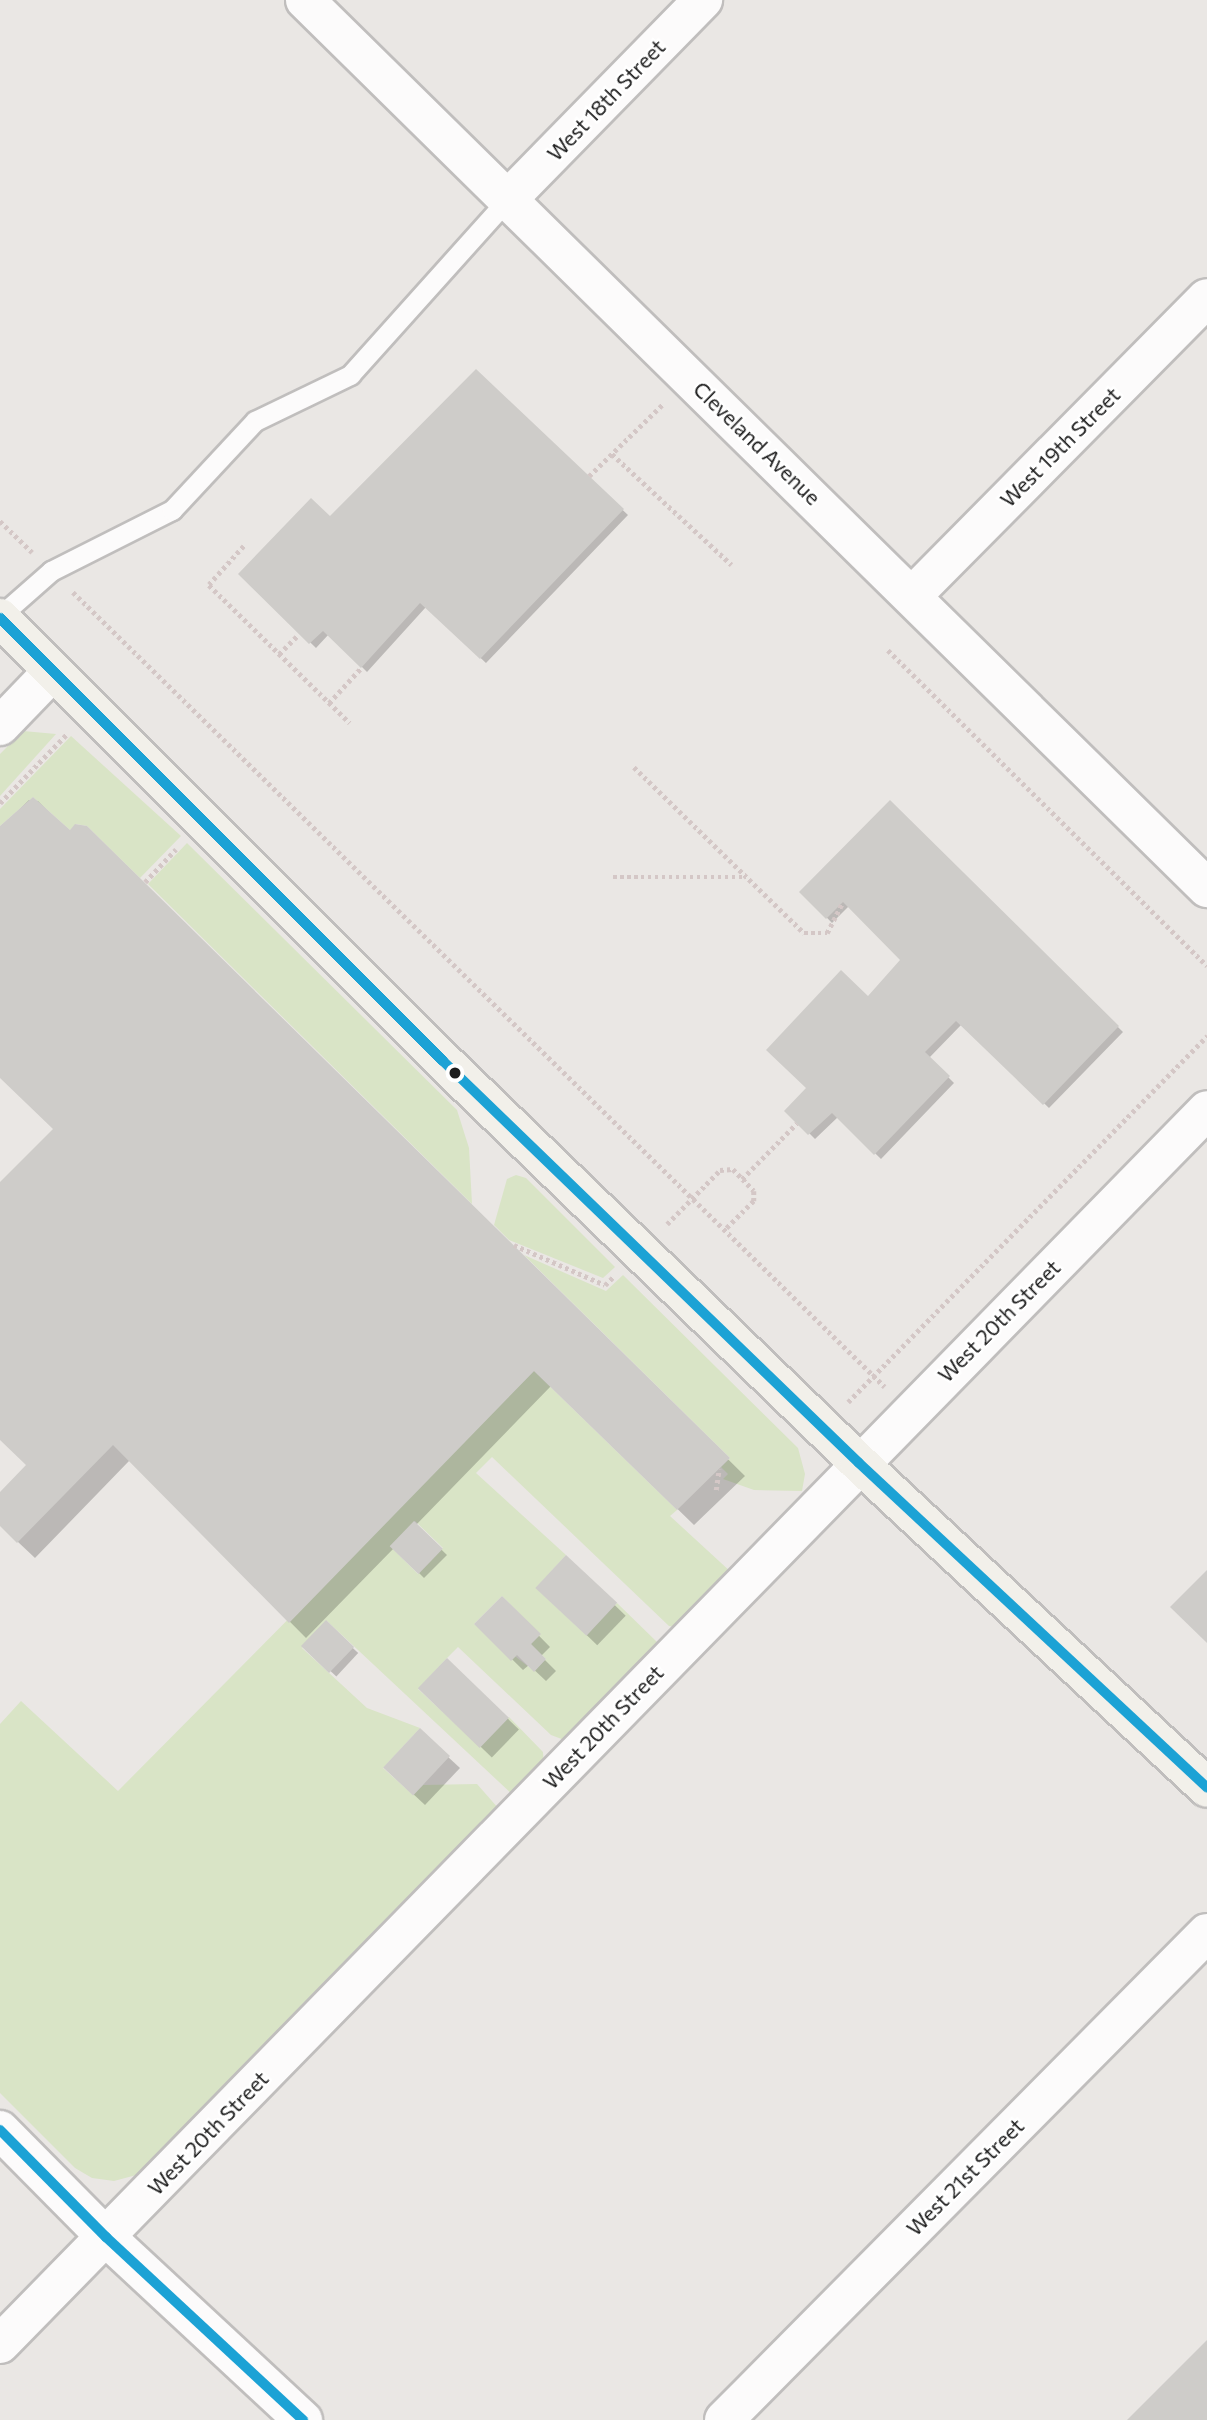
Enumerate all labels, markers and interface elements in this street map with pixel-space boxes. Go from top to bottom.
street label: West 18th Street [542,34,670,166]
street label: Cleveland Avenue [688,376,826,510]
street label: West 19th Street [995,382,1125,512]
unlabelled marker [448,1066,462,1080]
street label: West 20th Street [933,1255,1065,1387]
street label: West 20th Street [538,1660,668,1794]
street label: West 20th Street [143,2066,273,2200]
street label: West 21st Street [901,2113,1029,2241]

